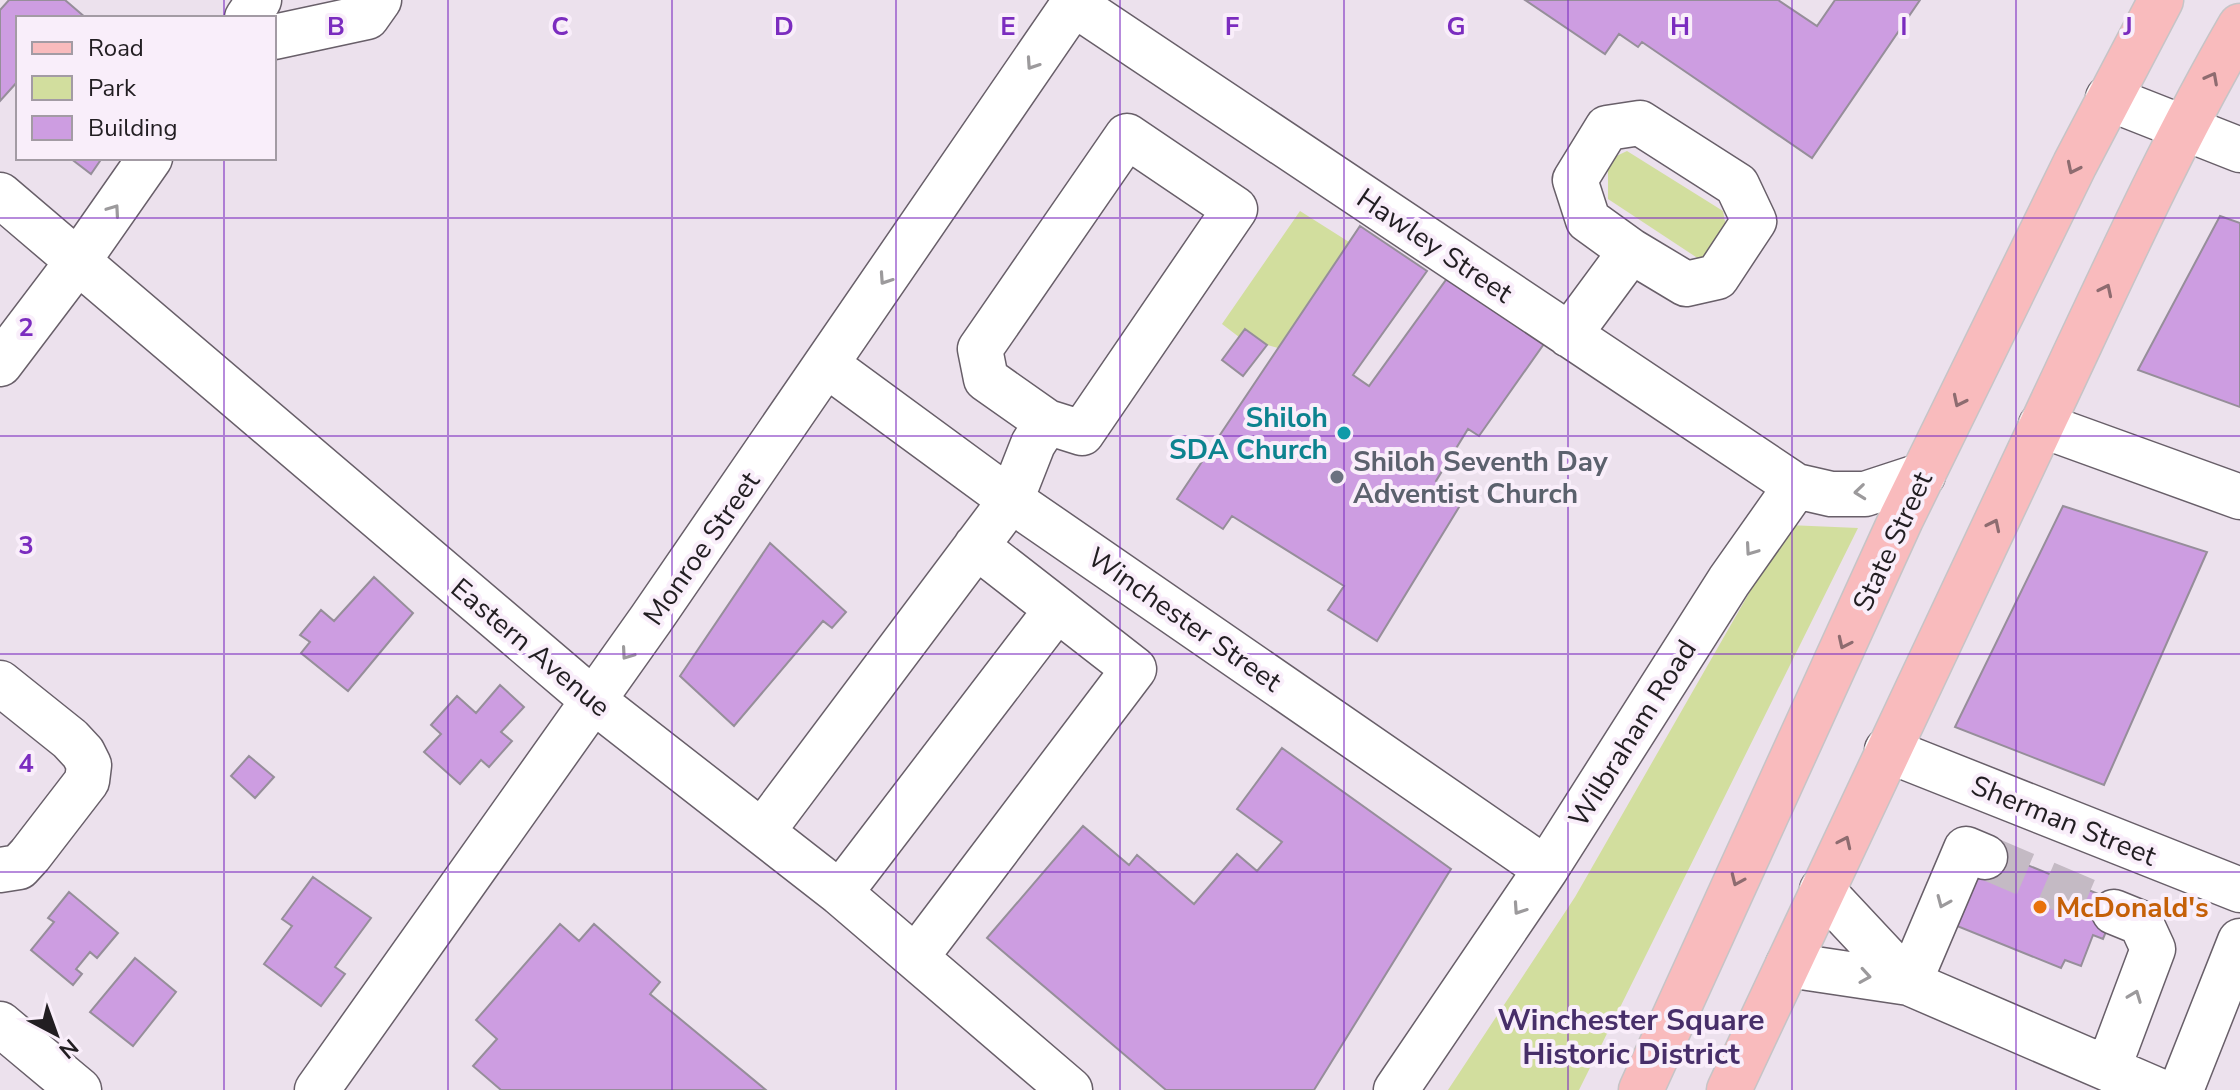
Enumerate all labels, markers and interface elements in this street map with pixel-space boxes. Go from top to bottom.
text: B [327,9,345,44]
text: C [551,9,569,44]
text: D [774,9,794,44]
text: E [1000,9,1016,44]
text: F [1225,9,1239,44]
text: G [1446,9,1466,44]
text: H [1670,9,1690,44]
text: I [1900,9,1908,44]
text: J [2122,9,2133,44]
legend [16,16,276,160]
text: Road [88,32,144,64]
one-way arrow [1027,56,1042,70]
one-way arrow [2202,71,2217,86]
text: Park [88,72,137,104]
text: Building [88,112,178,144]
one-way arrow [2068,159,2083,174]
street label: Hawley Street [1349,180,1520,312]
one-way arrow [104,204,119,218]
one-way arrow [880,270,895,284]
one-way arrow [2096,284,2112,298]
text: 2 [18,310,34,345]
one-way arrow [1953,393,1969,408]
place label: Shiloh SDA Church [1169,399,1328,469]
marker: Shiloh SDA Church [1335,424,1353,442]
place label: Shiloh Seventh Day Adventist Church [1353,443,1608,513]
street label: Monroe Street [635,464,769,633]
street label: State Street [1844,465,1942,617]
marker: Shiloh Seventh Day Adventist Church [1328,468,1346,486]
one-way arrow [1853,484,1866,501]
one-way arrow [1984,518,2000,533]
text: 3 [18,528,34,563]
street label: Winchester Street [1080,539,1289,701]
one-way arrow [1746,541,1761,555]
street label: Eastern Avenue [443,570,618,726]
street label: Wilbraham Road [1560,633,1706,834]
one-way arrow [1838,635,1854,649]
one-way arrow [622,646,637,660]
text: 4 [18,746,34,781]
street label: Sherman Street [1965,767,2162,875]
one-way arrow [1835,835,1851,850]
one-way arrow [1730,871,1746,886]
place label: McDonald's [2056,889,2209,927]
one-way arrow [1937,894,1953,908]
marker: McDonald's [2031,898,2049,916]
one-way arrow [1513,901,1528,915]
one-way arrow [1858,967,1872,984]
one-way arrow [2125,990,2142,1004]
north arrow [16,994,96,1074]
district label: Winchester Square Historic District [1497,1000,1765,1075]
text: N [52,1032,85,1065]

